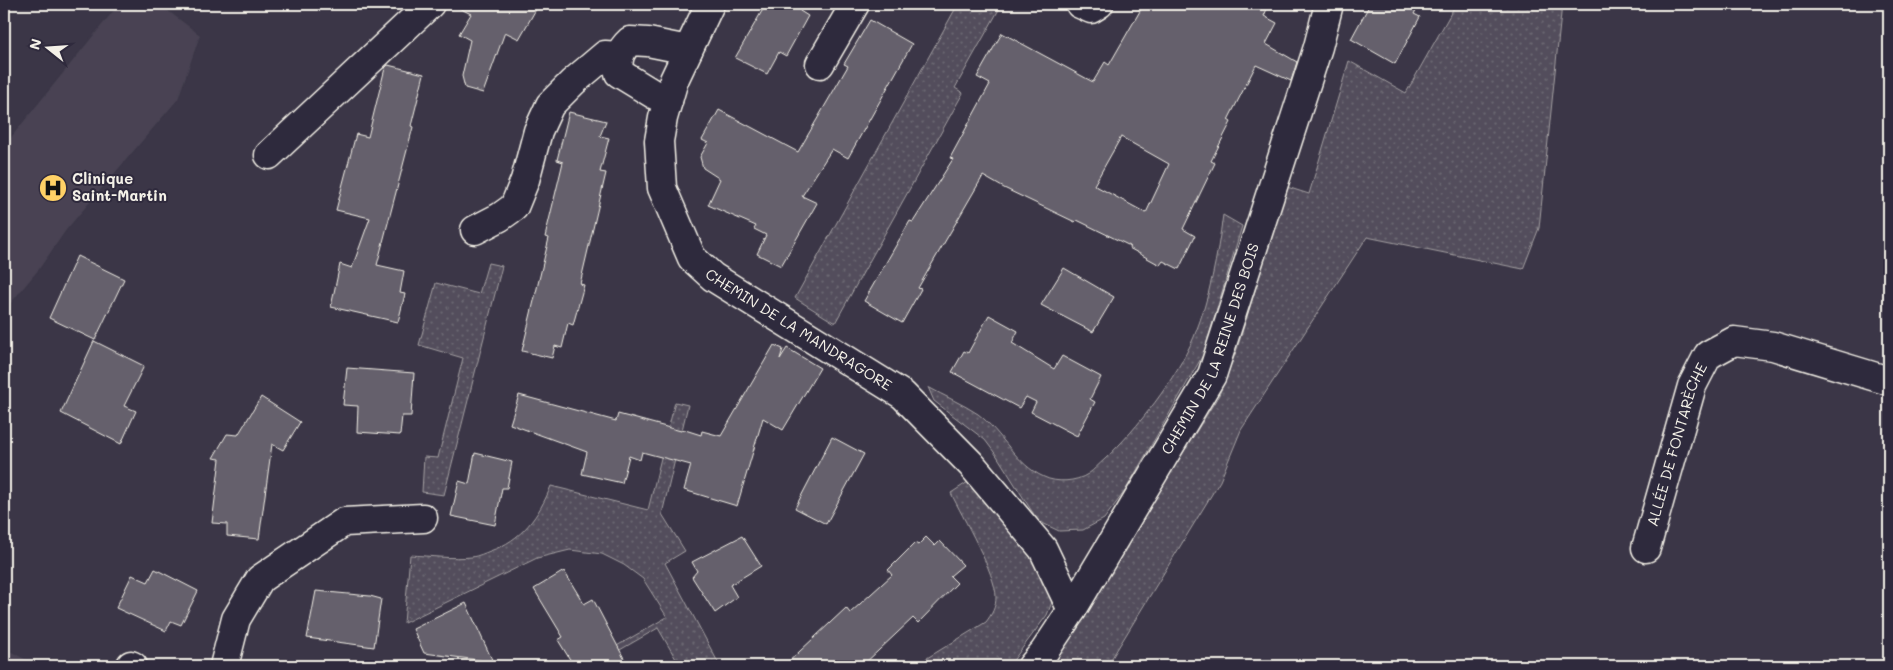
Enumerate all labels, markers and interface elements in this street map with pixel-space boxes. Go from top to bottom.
north arrow [22,22,72,72]
text: N [24,36,46,52]
place label: Clinique Saint-Martin [72,168,167,205]
hospital icon: Clinique Saint-Martin [38,173,68,203]
street label: CHEMIN DE LA REINE DES BOIS [1156,240,1263,458]
street label: CHEMIN DE LA MANDRAGORE [701,264,896,395]
street label: ALLÉE DE FONTARÈCHE [1642,359,1712,528]

